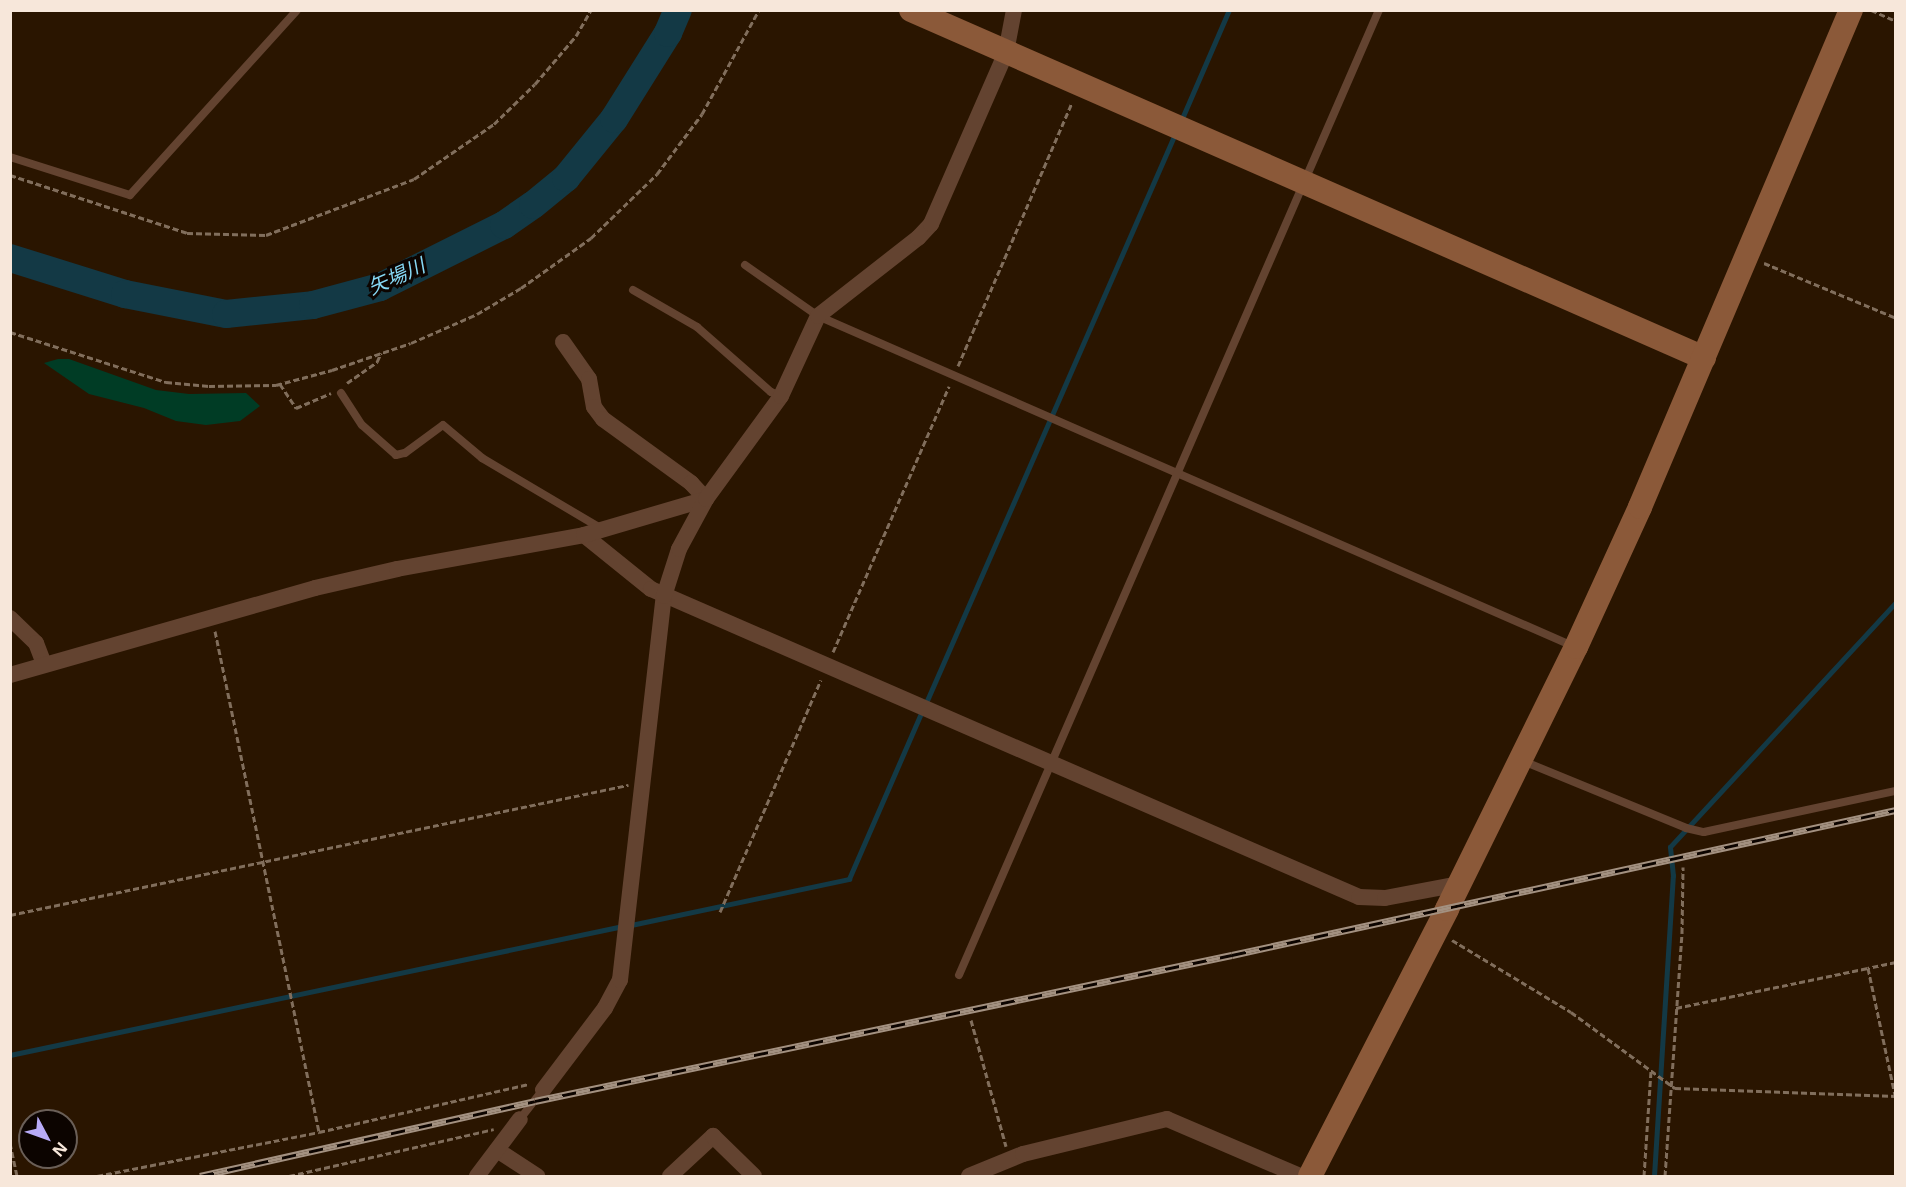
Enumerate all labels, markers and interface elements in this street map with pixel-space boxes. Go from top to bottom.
water label: 矢場川 [364,253,428,299]
north arrow [18,1109,78,1169]
text: N [48,1137,73,1162]

